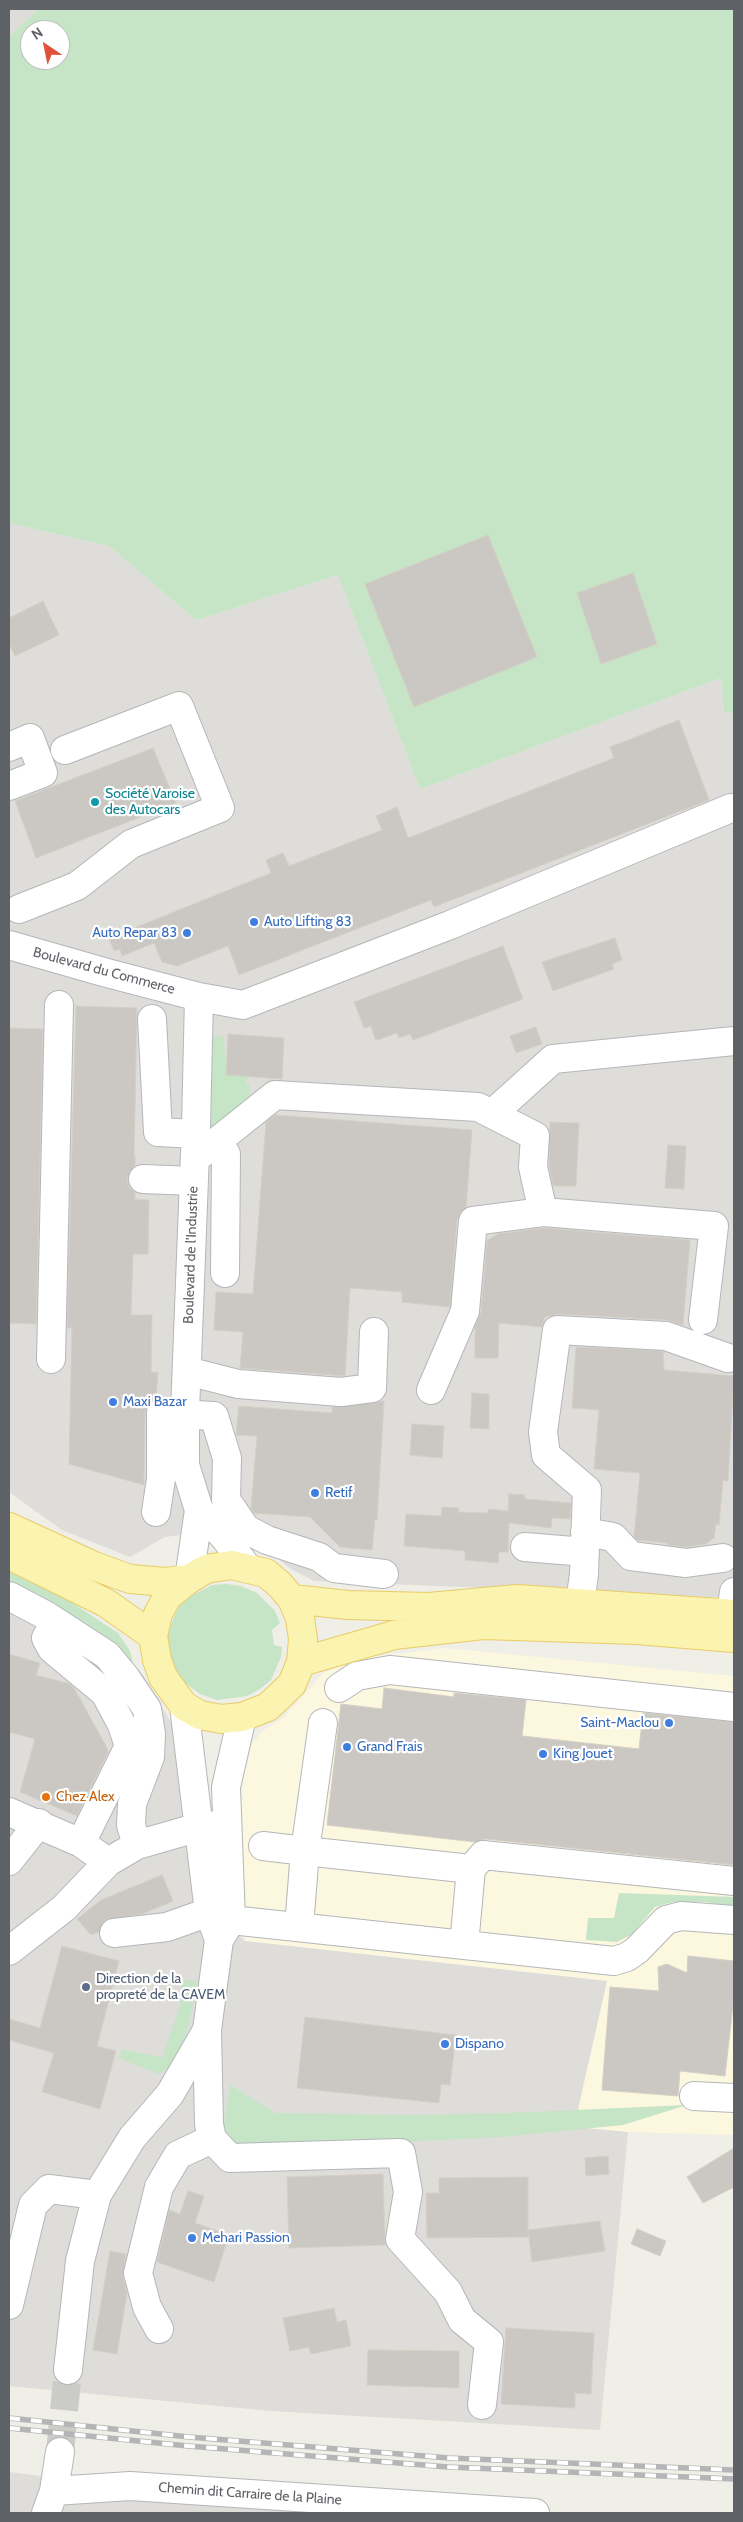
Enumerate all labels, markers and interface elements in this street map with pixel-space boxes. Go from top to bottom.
north arrow [20,20,70,70]
text: N [28,23,46,44]
place label: Société Varoise des Autocars [105,786,195,819]
marker: Société Varoise des Autocars [89,796,101,808]
place label: Auto Lifting 83 [264,914,352,930]
marker: Auto Lifting 83 [248,916,260,928]
place label: Auto Repar 83 [92,925,177,941]
marker: Auto Repar 83 [181,927,193,939]
street label: Boulevard du Commerce [31,944,177,998]
street label: Boulevard de l'Industrie [180,1186,202,1324]
place label: Maxi Bazar [123,1394,187,1410]
marker: Maxi Bazar [107,1396,119,1408]
place label: Retif [325,1485,353,1501]
marker: Retif [309,1487,321,1499]
place label: Saint-Maclou [580,1715,659,1731]
marker: Saint-Maclou [663,1717,675,1729]
place label: Grand Frais [357,1739,423,1755]
marker: Grand Frais [341,1741,353,1753]
place label: King Jouet [553,1746,612,1762]
marker: King Jouet [537,1748,549,1760]
place label: Chez Alex [56,1789,115,1805]
marker: Chez Alex [40,1791,52,1803]
place label: Direction de la propreté de la CAVEM [96,1971,225,2004]
marker: Direction de la propreté de la CAVEM [80,1981,92,1993]
place label: Dispano [455,2036,504,2052]
marker: Dispano [439,2038,451,2050]
place label: Mehari Passion [202,2230,290,2246]
marker: Mehari Passion [186,2232,198,2244]
street label: Chemin dit Carraire de la Plaine [158,2479,342,2509]

